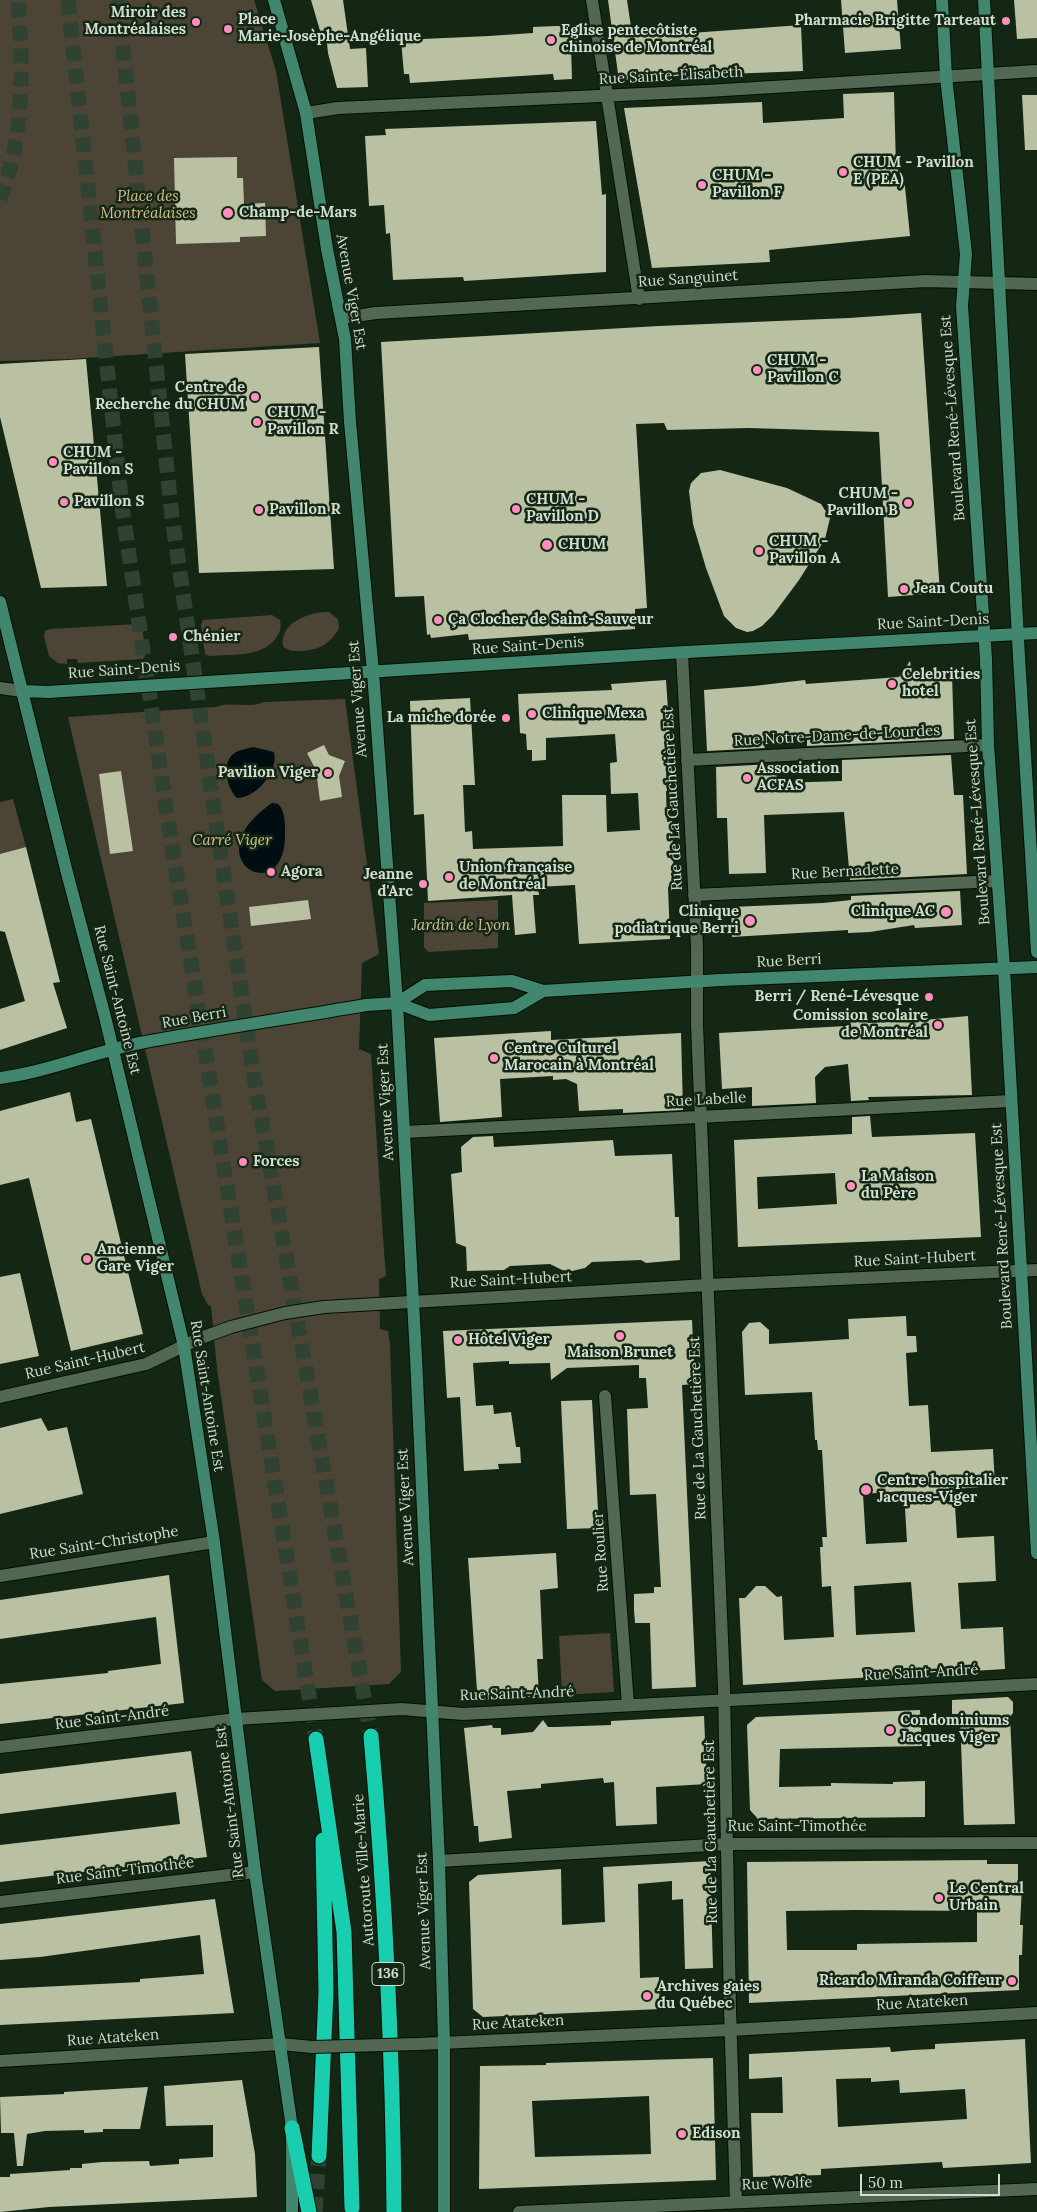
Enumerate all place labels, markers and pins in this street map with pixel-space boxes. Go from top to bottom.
place label: Miroir des Montréalaises [85,4,186,39]
place label: Place Marie-Josèphe-Angélique [238,11,421,46]
place label: Pharmacie Brigitte Tarteaut [794,12,996,30]
marker: Pharmacie Brigitte Tarteaut [1000,15,1012,27]
marker: Miroir des Montréalaises [190,16,202,28]
place label: Eglise pentecôtiste chinoise de Montréal [561,22,712,57]
marker: Place Marie-Josèphe-Angélique [222,23,234,35]
marker: Eglise pentecôtiste chinoise de Montréal [545,34,557,46]
place label: CHUM - Pavillon E (PEA) [853,154,974,189]
marker: CHUM - Pavillon E (PEA) [837,166,849,178]
place label: CHUM - Pavillon F [712,167,782,202]
marker: CHUM - Pavillon F [696,179,708,191]
place label: Champ-de-Mars [239,204,357,222]
marker: Champ-de-Mars [221,206,235,220]
place label: CHUM - Pavillon C [767,352,839,387]
marker: CHUM - Pavillon C [751,364,763,376]
place label: Centre de Recherche du CHUM [95,379,245,414]
marker: Centre de Recherche du CHUM [249,391,261,403]
place label: CHUM - Pavillon R [267,404,339,439]
marker: CHUM - Pavillon R [251,416,263,428]
place label: CHUM - Pavillon S [63,444,133,479]
marker: CHUM - Pavillon S [47,456,59,468]
place label: CHUM - Pavillon B [827,485,898,520]
place label: CHUM - Pavillon D [526,491,599,526]
place label: Pavillon S [74,493,144,511]
marker: Pavillon S [58,496,70,508]
marker: CHUM - Pavillon B [902,497,914,509]
place label: Pavillon R [269,501,341,519]
marker: CHUM - Pavillon D [510,503,522,515]
marker: Pavillon R [253,504,265,516]
place label: CHUM - Pavillon A [769,533,840,568]
place label: CHUM [558,536,606,554]
marker: CHUM [540,538,554,552]
marker: CHUM - Pavillon A [753,545,765,557]
place label: Jean Coutu [914,580,993,598]
marker: Jean Coutu [898,583,910,595]
place label: Ça Clocher de Saint-Sauveur [448,611,653,629]
marker: Ça Clocher de Saint-Sauveur [432,614,444,626]
place label: Chénier [183,628,240,646]
marker: Chénier [167,631,179,643]
place label: Celebrities hotel [902,666,980,701]
marker: Celebrities hotel [886,678,898,690]
place label: Clinique Mexa [542,705,645,723]
marker: Clinique Mexa [526,708,538,720]
place label: La miche dorée [387,709,496,727]
marker: La miche dorée [500,712,512,724]
place label: Association ACFAS [757,760,840,795]
place label: Pavilion Viger [218,764,318,782]
marker: Pavilion Viger [322,767,334,779]
marker: Association ACFAS [741,772,753,784]
place label: Union française de Montréal [459,859,572,894]
place label: Agora [281,863,323,881]
marker: Agora [265,866,277,878]
place label: Jeanne d'Arc [364,866,413,901]
marker: Union française de Montréal [443,871,455,883]
marker: Jeanne d'Arc [417,878,429,890]
place label: Clinique podiatrique Berri [614,903,739,938]
place label: Clinique AC [851,903,935,921]
marker: Clinique AC [939,905,953,919]
marker: Clinique podiatrique Berri [743,914,757,928]
place label: Berri / René-Lévesque [755,988,919,1006]
marker: Berri / René-Lévesque [923,991,935,1003]
place label: Comission scolaire de Montréal [793,1007,928,1042]
marker: Comission scolaire de Montréal [932,1019,944,1031]
place label: Centre Culturel Marocain à Montréal [504,1040,654,1075]
marker: Centre Culturel Marocain à Montréal [488,1052,500,1064]
place label: Forces [253,1153,300,1171]
marker: Forces [237,1156,249,1168]
place label: La Maison du Père [861,1168,934,1203]
marker: La Maison du Père [845,1180,857,1192]
place label: Ancienne Gare Viger [97,1241,174,1276]
marker: Ancienne Gare Viger [81,1253,93,1265]
marker: Maison Brunet [614,1330,626,1342]
place label: Hôtel Viger [468,1331,550,1349]
marker: Hôtel Viger [452,1334,464,1346]
place label: Maison Brunet [567,1344,673,1362]
place label: Centre hospitalier Jacques-Viger [877,1472,1008,1507]
marker: Centre hospitalier Jacques-Viger [859,1483,873,1497]
place label: Condominiums Jacques Viger [900,1712,1009,1747]
marker: Condominiums Jacques Viger [884,1724,896,1736]
place label: Le Central Urbain [949,1880,1024,1915]
marker: Le Central Urbain [933,1892,945,1904]
place label: Ricardo Miranda Coiffeur [819,1972,1002,1990]
marker: Ricardo Miranda Coiffeur [1006,1975,1018,1987]
place label: Archives gaies du Québec [657,1978,759,2013]
marker: Archives gaies du Québec [641,1990,653,2002]
place label: Edison [692,2125,740,2143]
marker: Edison [676,2128,688,2140]

